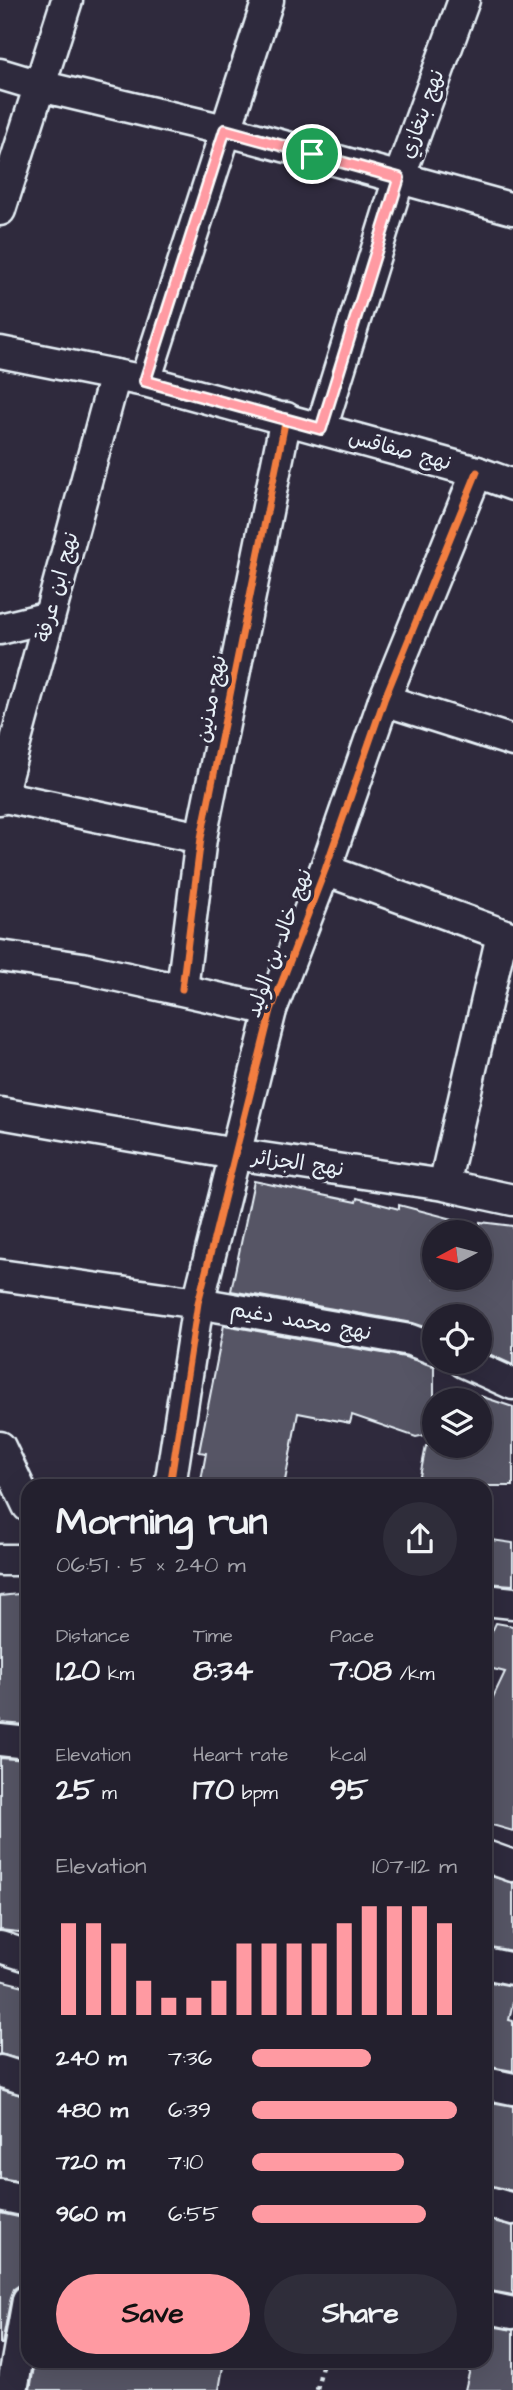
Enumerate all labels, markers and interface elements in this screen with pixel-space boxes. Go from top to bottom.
street label: نهج بنغازي [393,65,451,163]
pin [282,124,342,184]
icon: arrive [293,135,331,173]
street label: نهج صفاقس [345,422,455,478]
street label: نهج ابن عرفة [28,529,86,645]
street label: نهج مدنين [188,653,234,745]
street label: نهج خالد بن الوليد [239,865,319,1021]
street label: نهج الجزائر [248,1142,346,1184]
north arrow [422,1220,492,1290]
map controls [422,1220,492,1458]
street label: نهج محمد دغيم [228,1294,374,1349]
button: locate [422,1304,492,1374]
button: layers [422,1388,492,1458]
text: Morning run [56,1497,268,1549]
button: share [383,1502,457,1576]
text: 06:51 · 5 × 240 m [56,1549,246,1581]
text: Distance [56,1623,130,1650]
text: Time [193,1623,233,1650]
text: Pace [330,1623,374,1650]
text: 1.20 [56,1650,100,1692]
text: 8:34 [193,1650,253,1692]
text: 7:08 [330,1650,392,1692]
text: km [100,1661,134,1688]
text: /km [392,1661,435,1688]
text: Elevation [56,1742,131,1769]
text: Heart rate [193,1742,288,1769]
text: kcal [330,1742,366,1769]
text: 25 [56,1769,94,1811]
text: 170 [193,1769,234,1811]
text: 95 [330,1769,368,1811]
text: m [94,1780,117,1807]
text: bpm [234,1780,278,1807]
text: Elevation [56,1850,147,1882]
text: 107–112 m [372,1850,457,1882]
text: 240 m [56,2042,126,2074]
text: 7:36 [168,2042,212,2074]
text: 480 m [56,2094,128,2126]
text: 6:39 [168,2094,211,2126]
text: 720 m [56,2146,125,2178]
text: 7:10 [168,2146,203,2178]
text: 960 m [56,2198,125,2230]
text: 6:55 [168,2198,219,2230]
button: Save [56,2274,250,2354]
button: Share [264,2274,457,2354]

